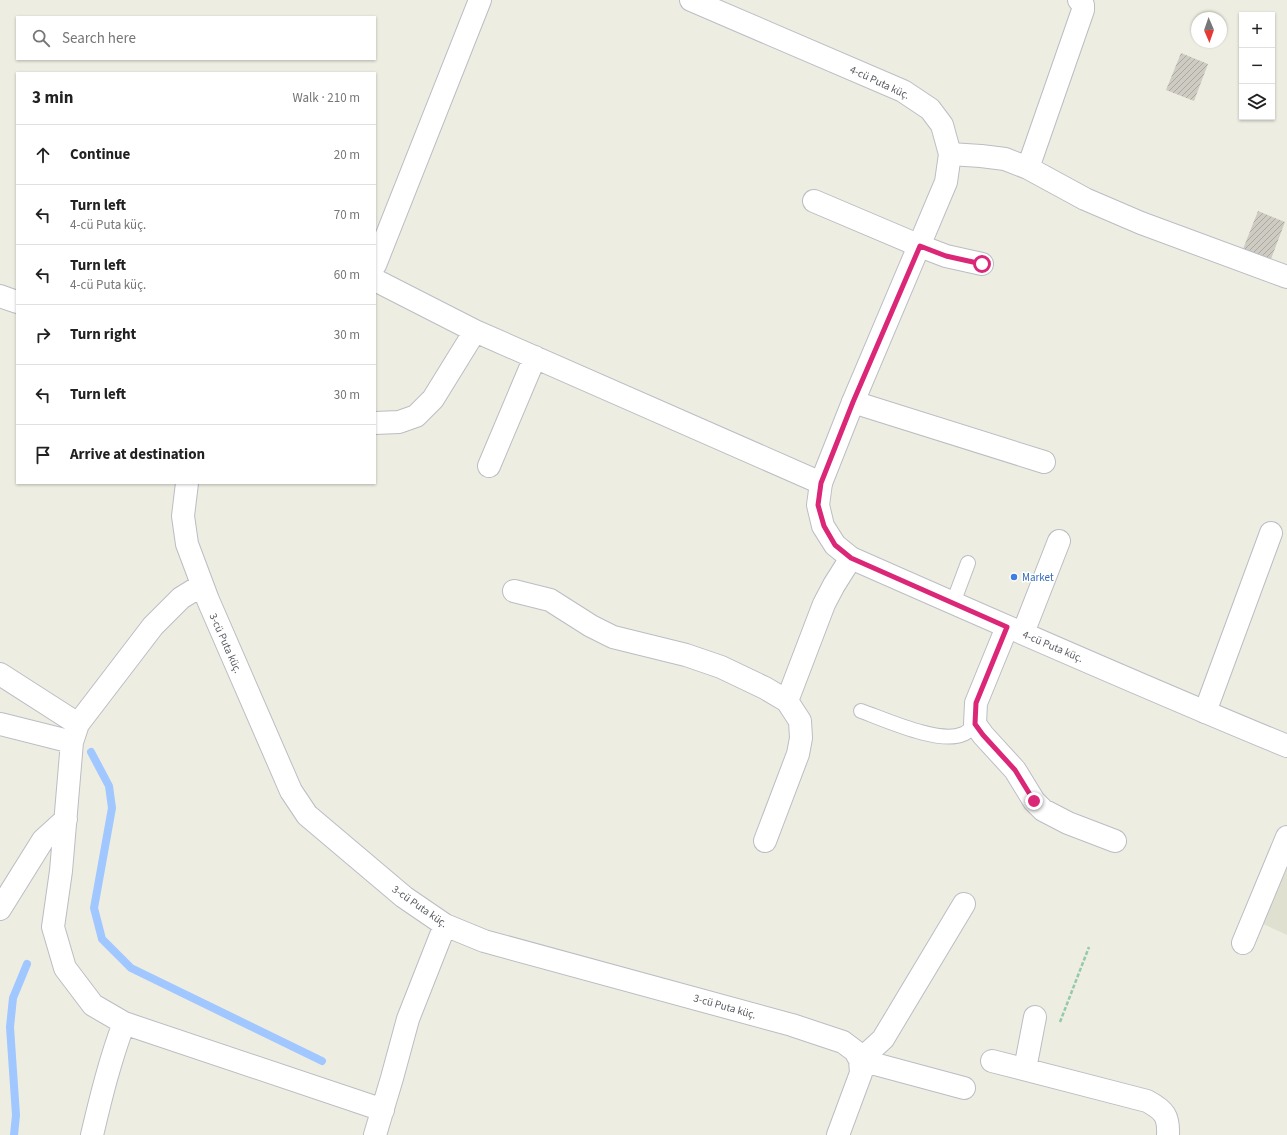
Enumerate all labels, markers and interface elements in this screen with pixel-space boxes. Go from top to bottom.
north arrow [1191,12,1227,48]
map controls [1239,12,1275,120]
button: + [1239,12,1275,48]
search box [16,16,376,60]
icon: search [30,27,52,49]
text: Search here [62,28,136,49]
button: − [1239,48,1275,84]
street label: 4-cü Puta küç. [847,62,912,103]
button: layers [1239,84,1275,120]
text: 3 min [32,86,73,110]
text: Walk · 210 m [292,89,360,107]
icon: ahead [32,144,54,166]
text: Continue [70,144,130,165]
text: 20 m [334,146,360,164]
text: Turn left [70,195,126,216]
icon: left [32,204,54,226]
text: 70 m [334,206,360,224]
text: 4-cü Puta küç. [70,216,146,234]
text: Turn left [70,255,126,276]
route start [973,255,991,273]
icon: left [32,264,54,286]
text: 60 m [334,266,360,284]
text: 4-cü Puta küç. [70,276,146,294]
icon: right [32,324,54,346]
text: Turn right [70,324,136,345]
text: 30 m [334,326,360,344]
icon: left [32,384,54,406]
text: Turn left [70,384,126,405]
text: 30 m [334,386,360,404]
icon: arrive [32,444,54,466]
text: Arrive at destination [70,444,205,465]
place label: Market [1022,570,1054,585]
marker: Market [1009,572,1019,582]
street label: 3-cü Puta küç. [206,611,246,676]
street label: 4-cü Puta küç. [1020,627,1086,666]
route end [1025,792,1043,810]
street label: 3-cü Puta küç. [389,882,451,931]
street label: 3-cü Puta küç. [692,990,758,1023]

